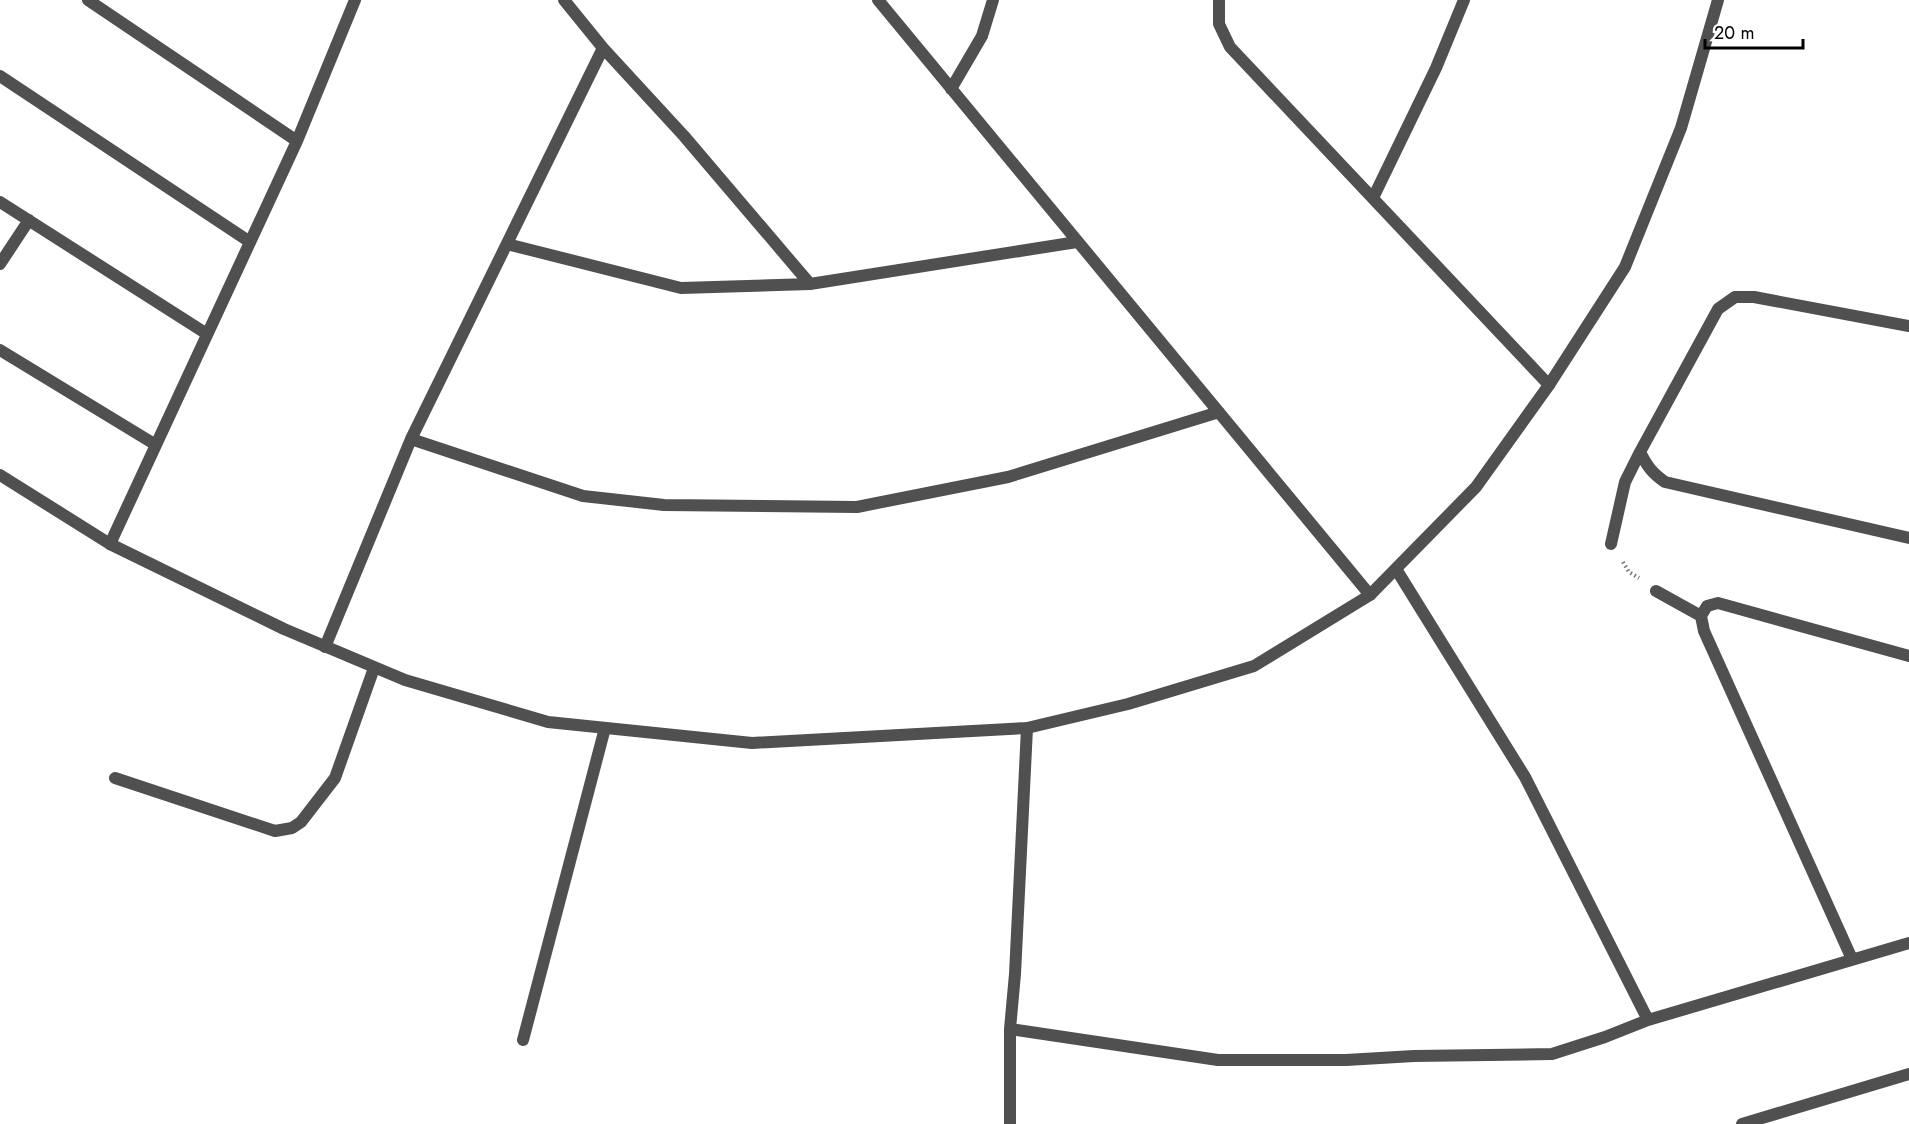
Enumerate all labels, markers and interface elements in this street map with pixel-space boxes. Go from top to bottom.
scale bar [1705,12,1802,50]
text: 20 m [1714,20,1754,46]

